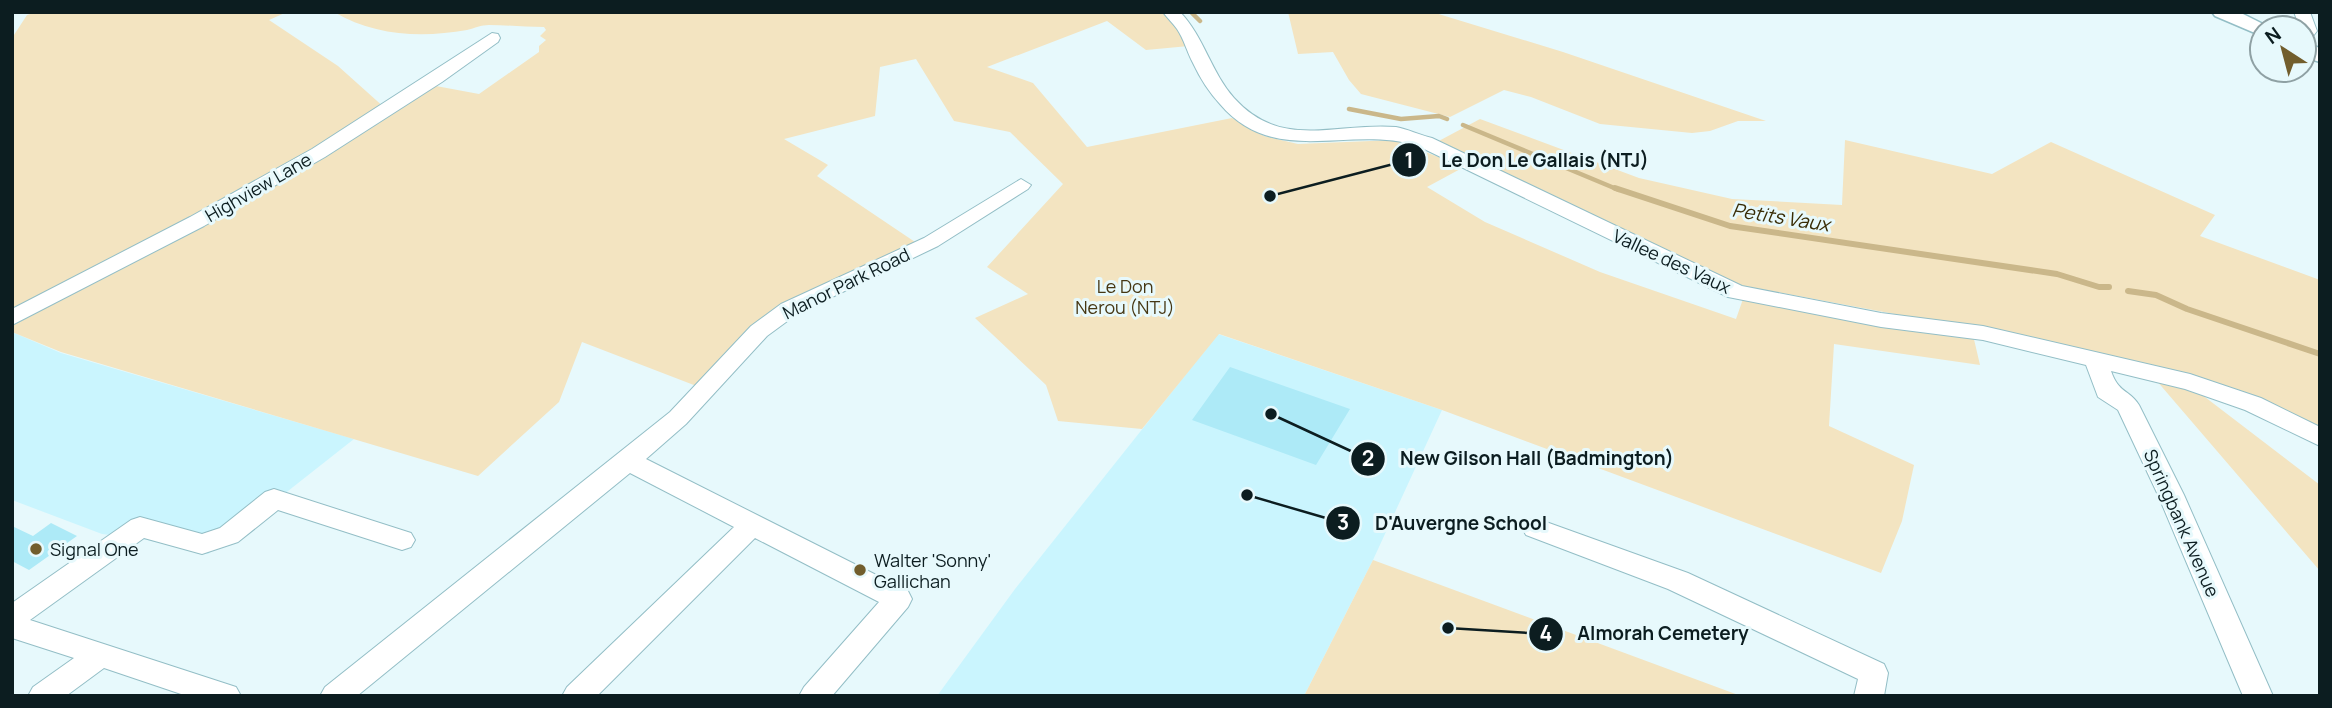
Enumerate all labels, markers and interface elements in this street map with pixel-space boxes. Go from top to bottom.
north arrow [2248,14,2318,84]
text: N [2260,21,2286,50]
callout: Le Don Le Gallais (NTJ) [1392,140,1663,180]
text: 1 [1404,146,1414,174]
street label: Highview Lane [200,147,316,227]
text: Le Don Le Gallais (NTJ) [1441,147,1649,173]
water label: Petits Vaux [1730,196,1835,238]
street label: Vallee des Vaux [1609,223,1735,299]
street label: Manor Park Road [778,242,914,324]
park label: Le Don Nerou (NTJ) [1075,274,1175,319]
callout: New Gilson Hall (Badmington) [1351,439,1688,479]
text: 2 [1362,444,1374,472]
text: New Gilson Hall (Badmington) [1400,445,1674,471]
street label: Springbank Avenue [2139,445,2225,601]
callout: D'Auvergne School [1326,503,1561,543]
text: 3 [1337,508,1349,536]
text: D'Auvergne School [1375,510,1547,536]
place label: Signal One [50,537,139,561]
marker: Signal One [28,541,44,557]
place label: Walter 'Sonny' Gallichan [874,548,991,593]
marker: Walter 'Sonny' Gallichan [852,562,868,578]
callout: Almorah Cemetery [1529,614,1763,654]
text: 4 [1540,619,1552,647]
text: Almorah Cemetery [1577,620,1749,646]

